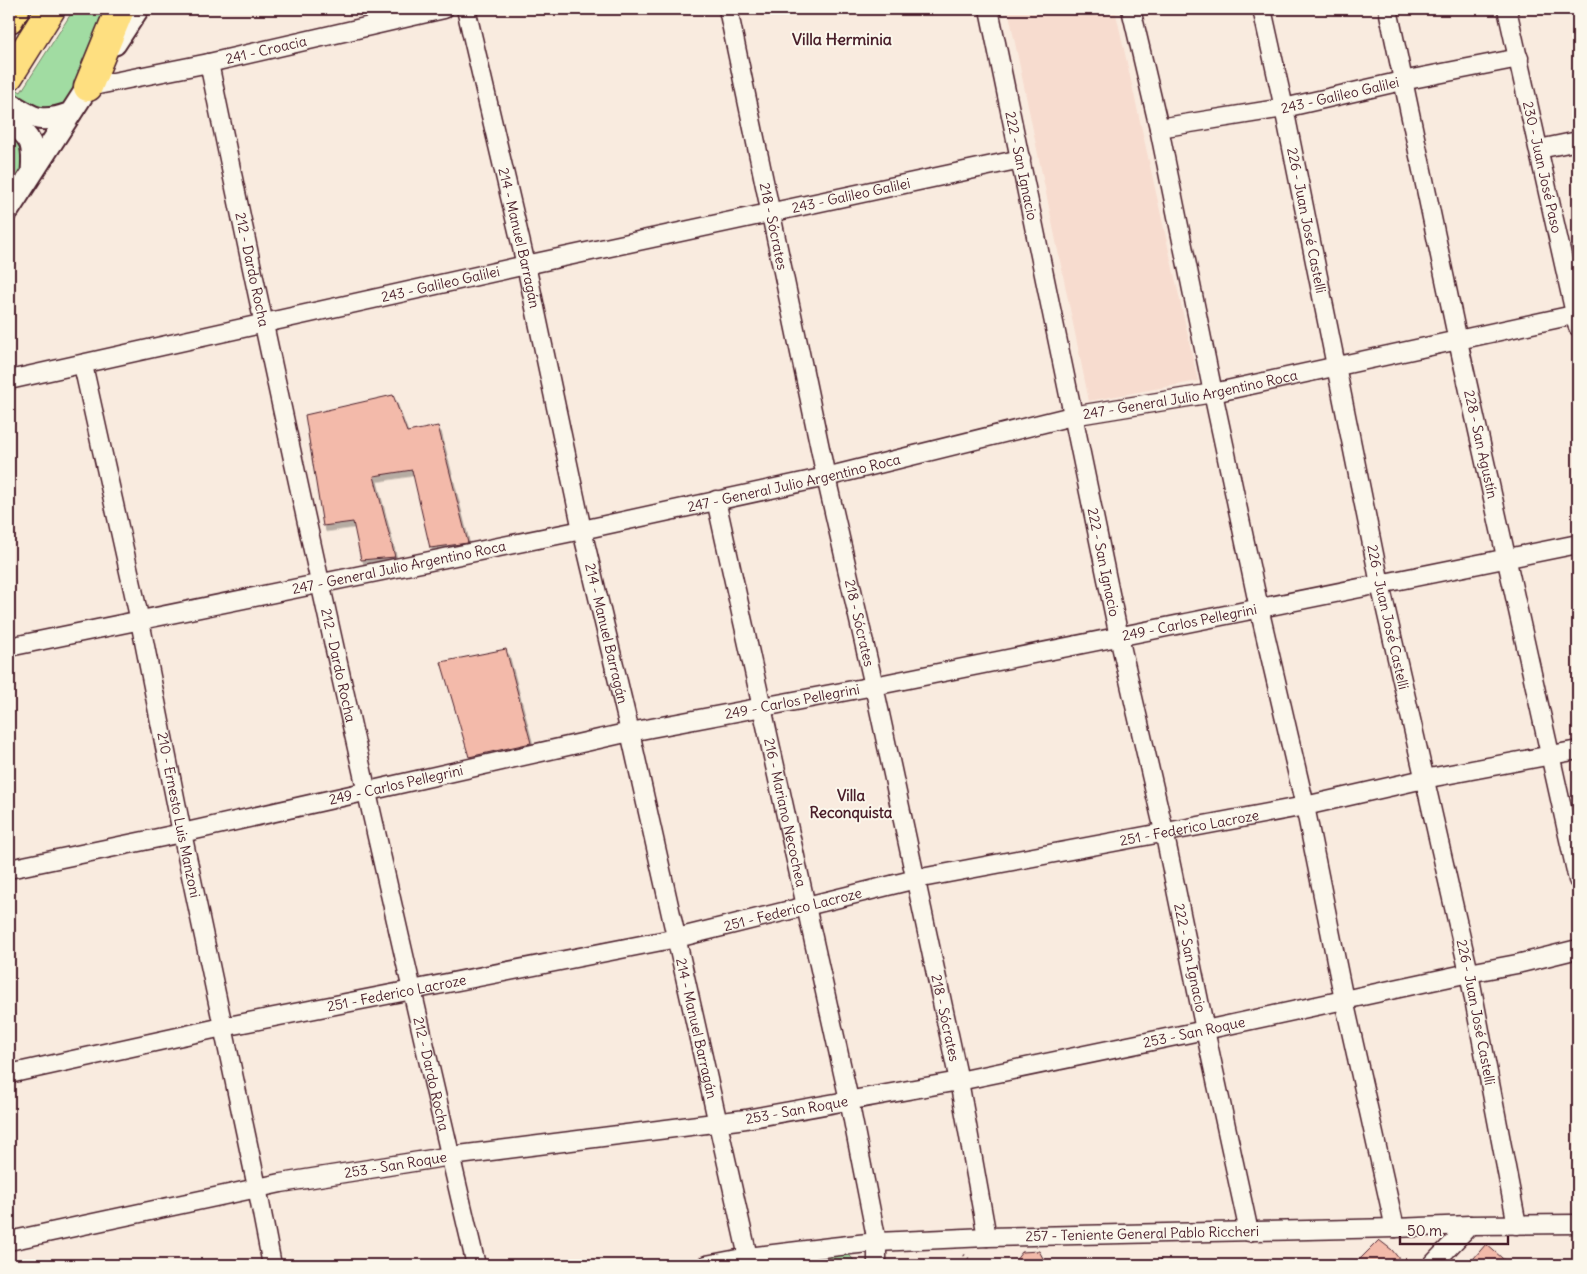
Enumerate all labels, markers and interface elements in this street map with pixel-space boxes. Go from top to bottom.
district label: Villa Herminia [792,29,892,49]
street label: 241 - Croacia [224,32,308,68]
street label: 243 - Galileo Galilei [1279,73,1401,117]
street label: 230 - Juan José Paso [1519,99,1566,235]
street label: 222 - San Ignacio [1001,110,1042,222]
street label: 226 - Juan José Castelli [1283,146,1330,295]
street label: 214 - Manuel Barragán [494,166,544,310]
street label: 243 - Galileo Galilei [790,174,912,217]
street label: 218 - Sócrates [756,181,791,272]
street label: 212 - Dardo Rocha [231,211,273,328]
street label: 243 - Galileo Galilei [380,262,501,306]
street label: 247 - General Julio Argentino Roca [1081,366,1299,423]
street label: 228 - San Agustín [1460,388,1502,500]
street label: 247 - General Julio Argentino Roca [686,450,902,516]
street label: 222 - San Ignacio [1083,506,1124,618]
street label: 247 - General Julio Argentino Roca [290,537,508,598]
street label: 226 - Juan José Castelli [1363,543,1413,691]
street label: 214 - Manuel Barragán [581,561,632,705]
street label: 218 - Sócrates [841,578,878,668]
street label: 249 - Carlos Pellegrini [1120,600,1258,645]
street label: 212 - Dardo Rocha [317,606,360,724]
street label: 249 - Carlos Pellegrini [723,680,861,723]
street label: 210 - Ernesto Luis Manzoni [153,731,204,899]
street label: 216 - Mariano Necochea [760,736,811,889]
street label: 249 - Carlos Pellegrini [327,761,465,809]
district label: Villa Reconquista [810,786,893,823]
street label: 251 - Federico Lacroze [1118,806,1260,850]
street label: 251 - Federico Lacroze [722,884,864,935]
street label: 222 - San Ignacio [1170,902,1210,1014]
street label: 226 - Juan José Castelli [1453,938,1499,1087]
street label: 214 - Manuel Barragán [672,956,721,1100]
street label: 251 - Federico Lacroze [325,971,468,1015]
street label: 218 - Sócrates [927,972,964,1063]
street label: 253 - San Roque [1141,1013,1247,1052]
street label: 212 - Dardo Rocha [409,1015,453,1133]
street label: 253 - San Roque [744,1092,849,1128]
street label: 253 - San Roque [343,1148,448,1182]
scale bar [1400,1214,1507,1246]
text: 50 m [1407,1221,1442,1240]
street label: 257 - Teniente General Pablo Riccheri [1025,1222,1259,1245]

